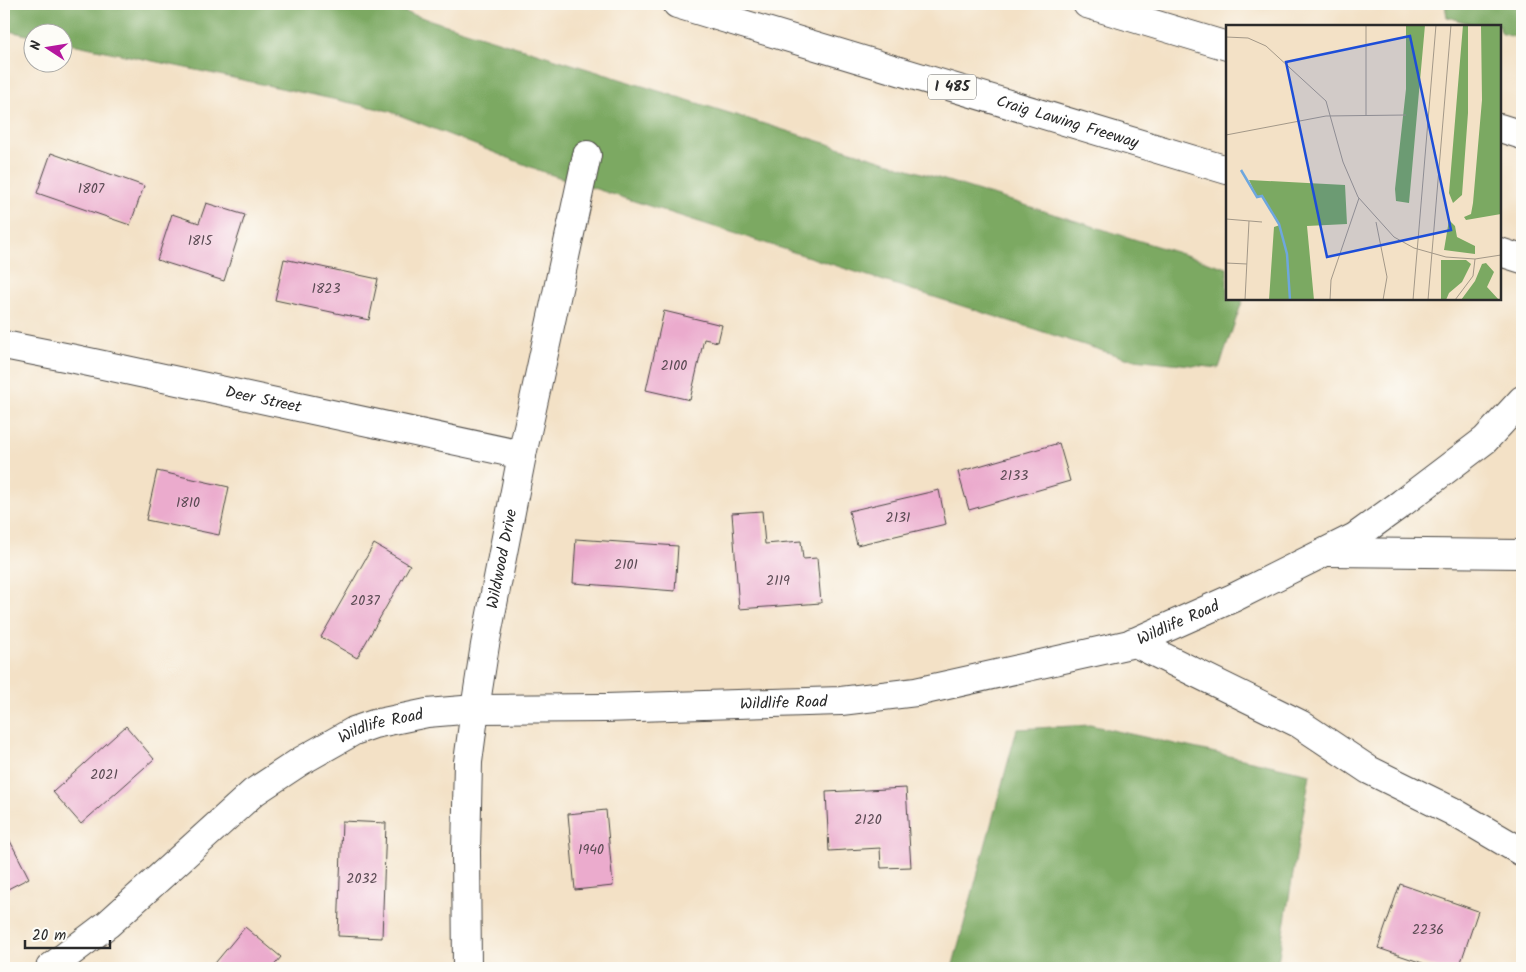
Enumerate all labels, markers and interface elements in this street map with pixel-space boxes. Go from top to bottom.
north arrow [22,22,72,72]
inset map [1226,25,1501,300]
text: N [25,39,48,52]
road number: I 485 [928,74,976,100]
street label: Craig Lawing Freeway [993,89,1142,155]
house number: 1807 [78,178,105,200]
house number: 1815 [188,230,214,252]
house number: 1823 [312,278,340,300]
house number: 2100 [661,355,687,377]
street label: Deer Street [223,379,304,420]
house number: 2133 [1000,465,1028,487]
house number: 1810 [176,492,200,514]
street label: Wildwood Drive [480,507,524,611]
house number: 2131 [886,507,910,529]
house number: 2101 [614,554,638,576]
house number: 2119 [766,570,790,592]
house number: 2037 [350,590,380,612]
street label: Wildlife Road [1133,593,1224,652]
street label: Wildlife Road [739,689,829,716]
street label: Wildlife Road [333,701,426,750]
house number: 2021 [90,764,118,786]
house number: 2120 [854,809,882,831]
house number: 1940 [578,839,604,861]
house number: 2032 [346,868,378,890]
scale bar [25,917,110,949]
house number: 2236 [1412,919,1444,941]
text: 20 m [32,924,66,948]

